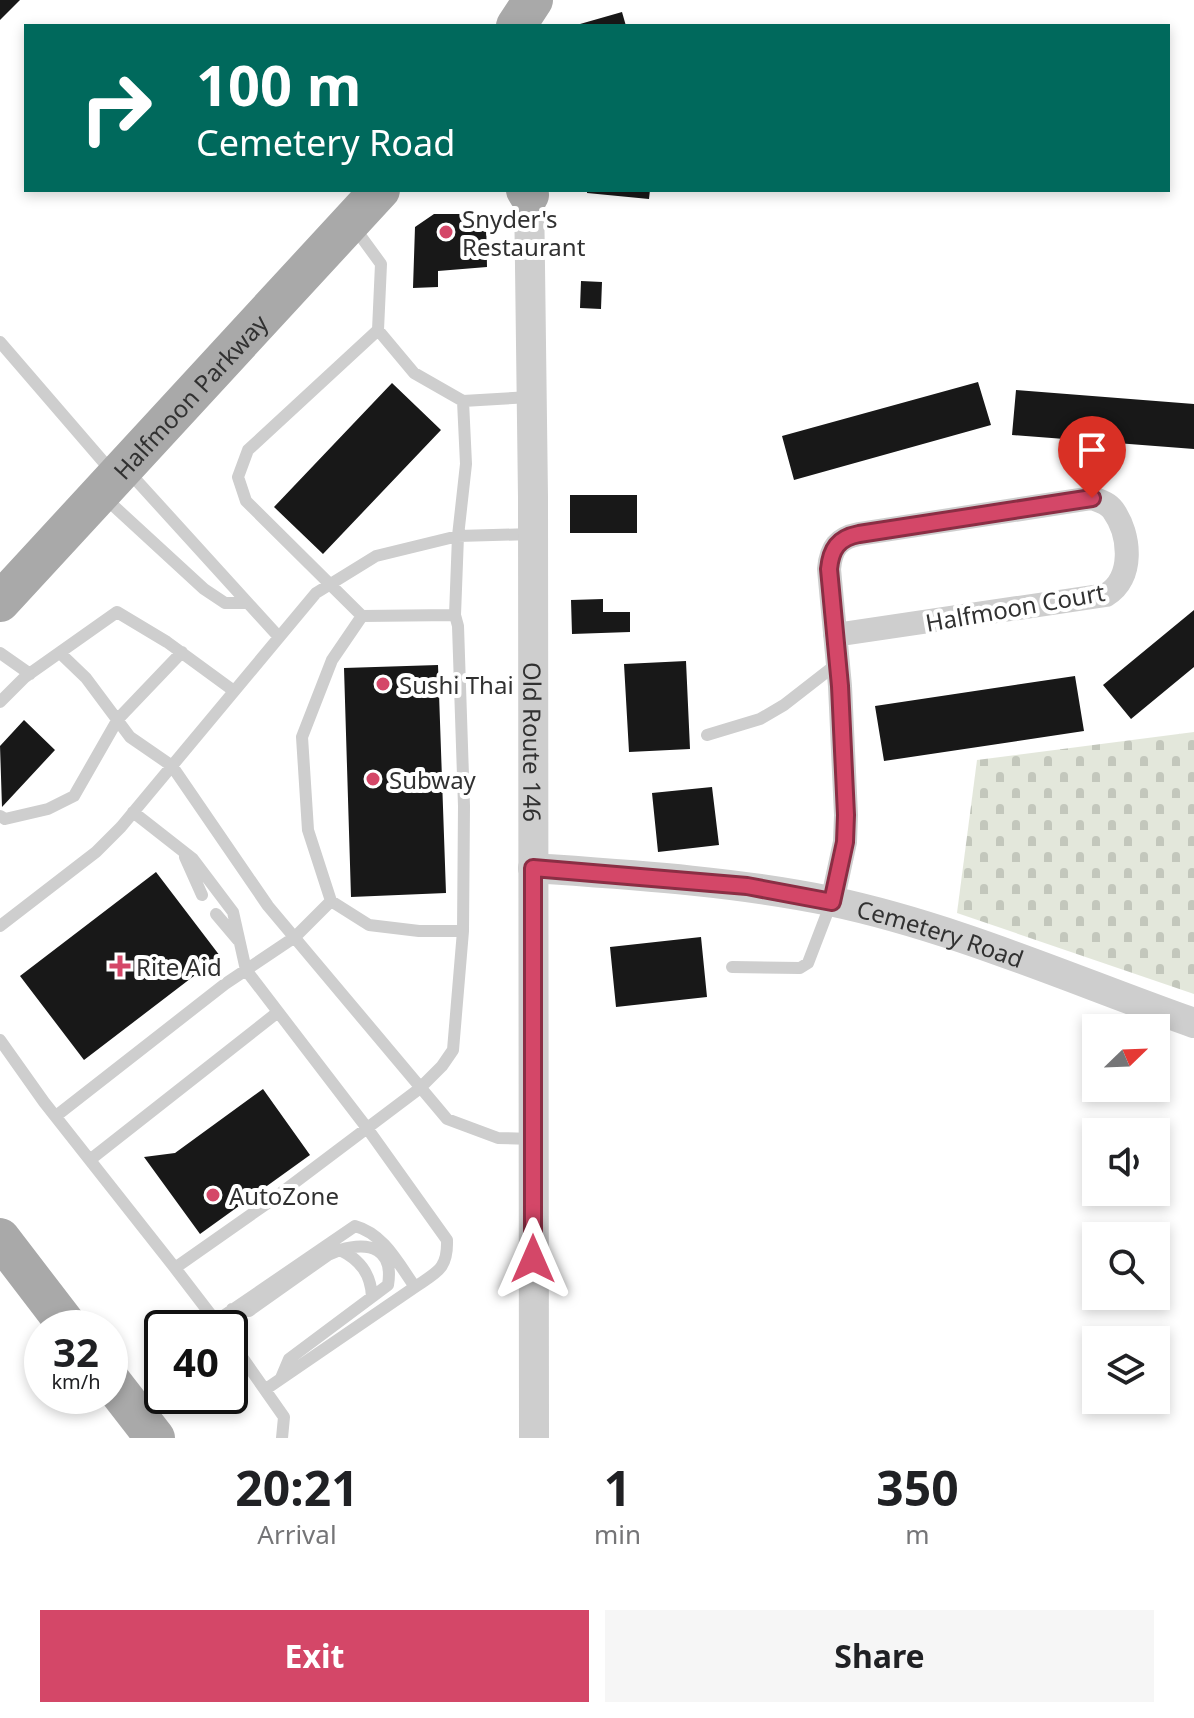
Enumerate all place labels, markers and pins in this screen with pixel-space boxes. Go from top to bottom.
place label: Snyder's Restaurant [462,202,586,263]
marker: Snyder's Restaurant [437,223,455,241]
pin [1058,416,1126,498]
place label: Sushi Thai [399,668,514,701]
marker: Sushi Thai [374,675,392,693]
place label: Subway [389,763,477,796]
marker: Subway [364,770,382,788]
place label: Rite Aid [136,950,222,983]
marker: Rite Aid [111,957,129,975]
place label: AutoZone [229,1179,339,1212]
marker: AutoZone [204,1186,222,1204]

